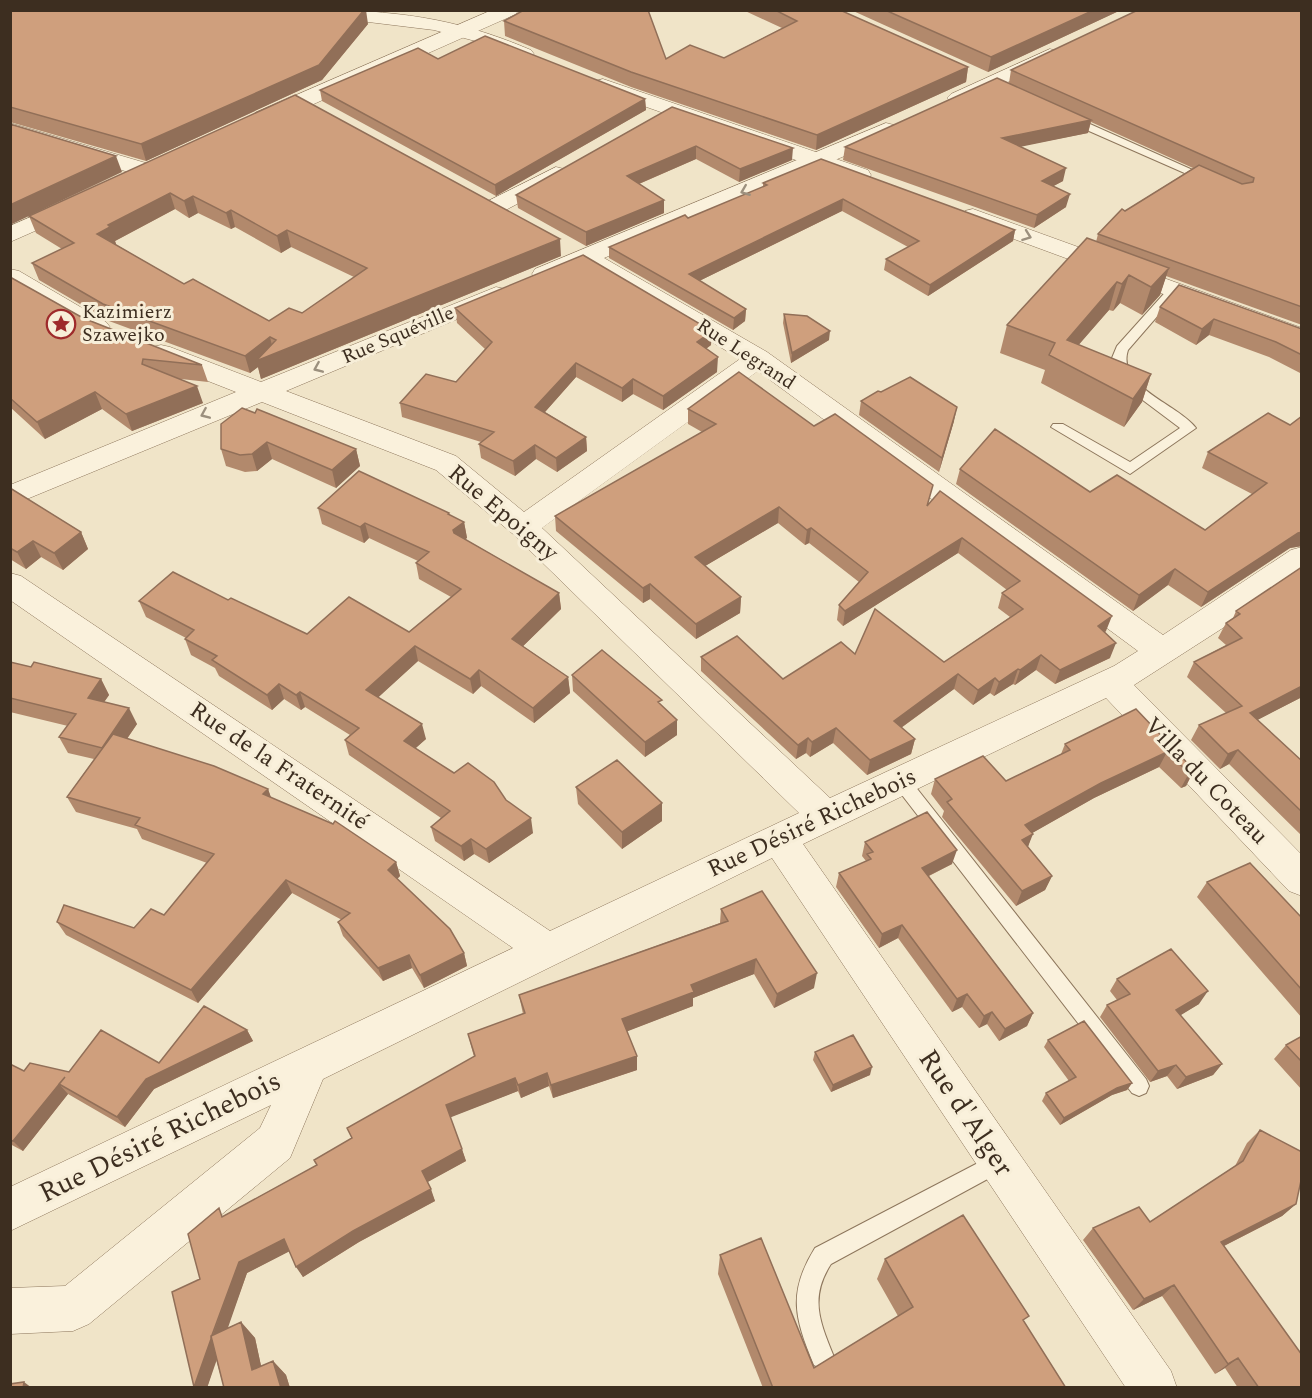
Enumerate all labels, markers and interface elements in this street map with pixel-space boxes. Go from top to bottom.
one-way arrow [741,184,752,196]
one-way arrow [1021,228,1032,241]
place label: Kazimierz Szawejko [82,297,172,350]
street label: Rue Squéville [337,298,459,372]
place icon: Kazimierz Szawejko [45,308,77,340]
street label: Rue Legrand [690,311,802,397]
one-way arrow [313,361,324,373]
one-way arrow [201,407,212,419]
street label: Rue Epoigny [440,456,567,571]
street label: Rue de la Fraternité [182,693,376,839]
street label: Villa du Coteau [1135,709,1277,853]
street label: Rue Désiré Richebois [702,759,922,887]
street label: Rue d'Alger [907,1040,1025,1186]
street label: Rue Désiré Richebois [32,1060,288,1214]

